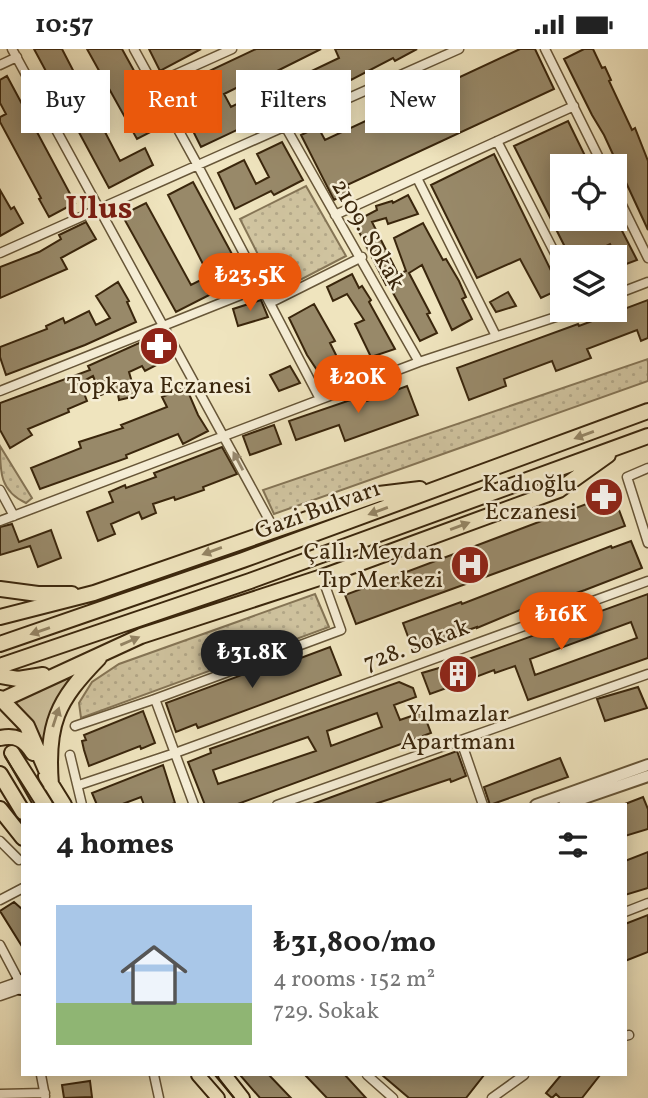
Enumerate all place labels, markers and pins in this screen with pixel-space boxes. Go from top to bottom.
pin: ₺23.5K [193,253,307,313]
pharmacy icon: Topkaya Eczanesi [138,325,180,367]
pin: ₺20K [317,355,399,415]
place label: Topkaya Eczanesi [66,370,252,404]
place label: Kadıoğlu Eczanesi [482,468,577,530]
pharmacy icon: Kadıoğlu Eczanesi [583,476,625,518]
place label: Çallı Meydan Tıp Merkezi [303,536,443,598]
hospital icon: Çallı Meydan Tıp Merkezi [449,544,491,586]
pin: ₺16K [520,593,602,652]
pin: ₺31.8K [195,631,309,690]
building icon: Yılmazlar Apartmanı [437,653,479,695]
place label: Yılmazlar Apartmanı [401,698,515,760]

